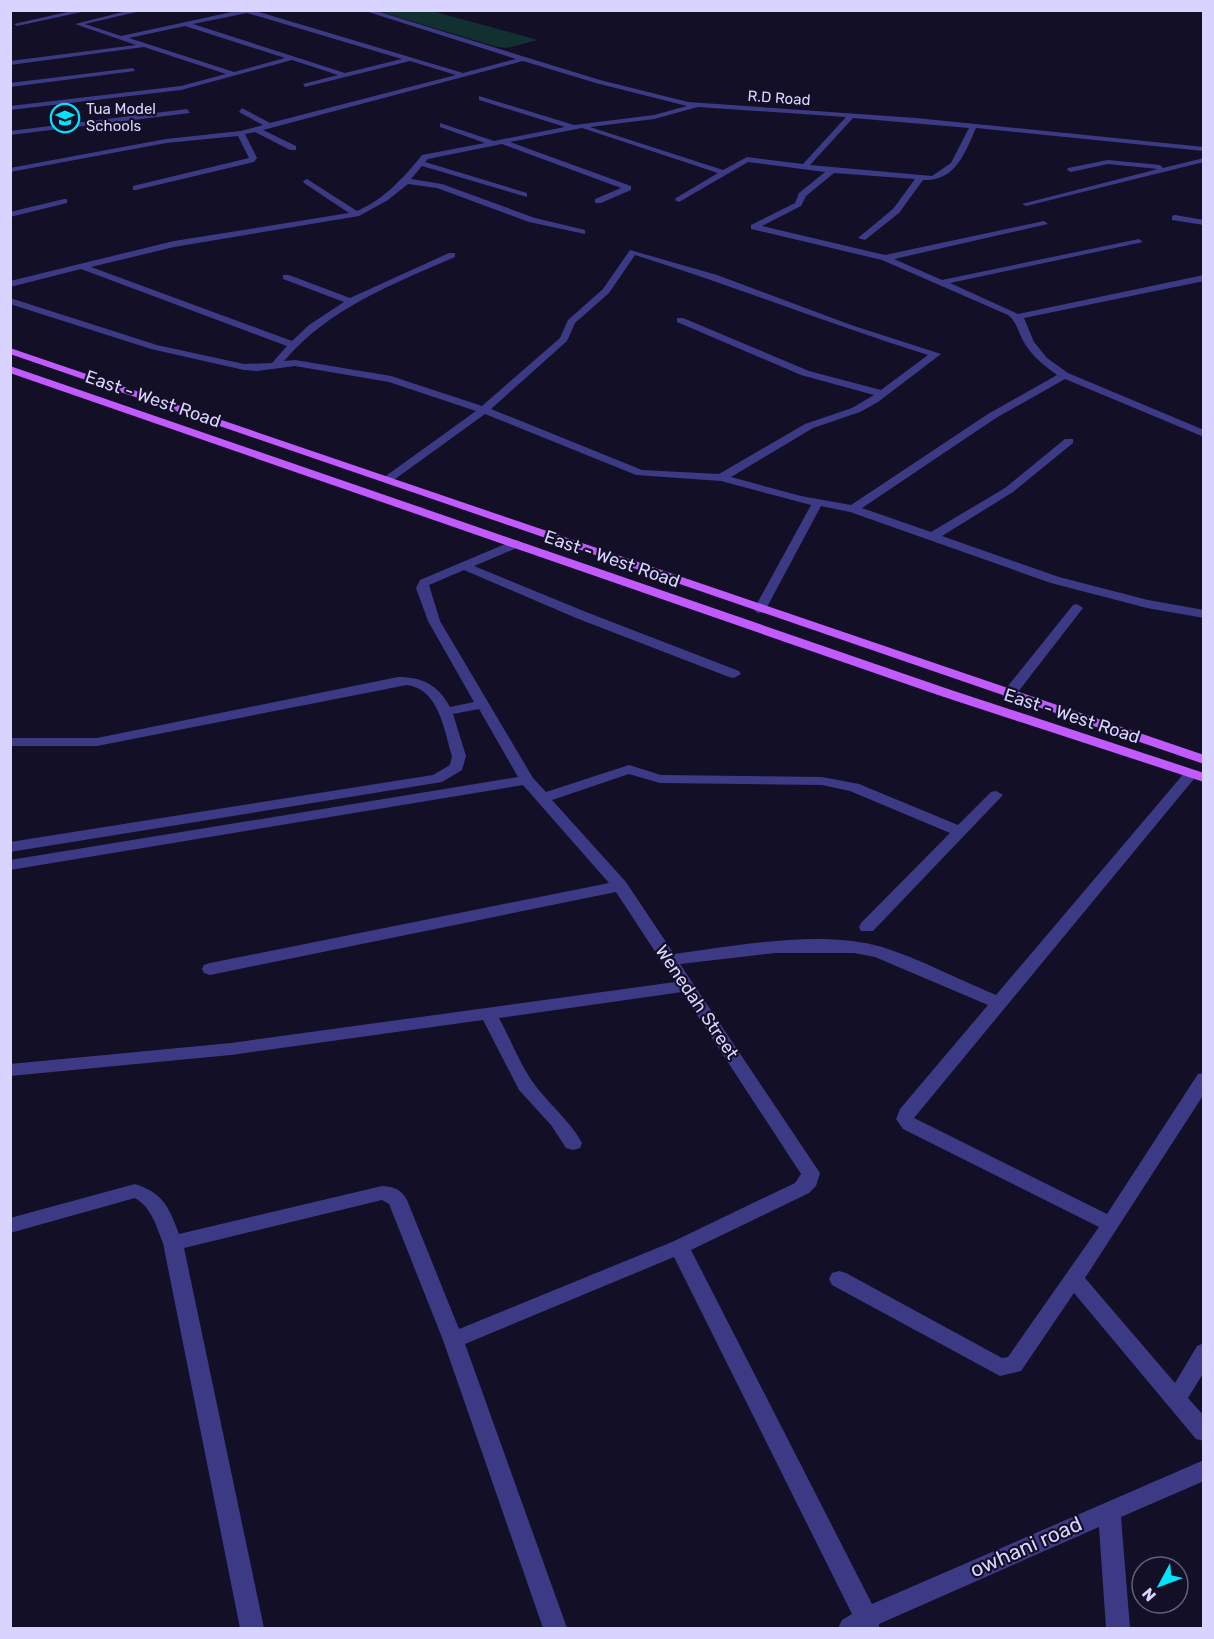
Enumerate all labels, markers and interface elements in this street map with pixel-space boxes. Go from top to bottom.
street label: R.D Road [747,87,811,109]
place label: Tua Model Schools [86,100,156,135]
school or university icon: Tua Model Schools [49,102,81,134]
street label: East - West Road [82,366,224,432]
street label: East - West Road [541,526,683,592]
street label: East - West Road [1001,684,1143,748]
street label: Wenedah Street [651,941,743,1063]
street label: owhani road [966,1511,1086,1582]
north arrow [1130,1555,1190,1615]
text: N [1138,1584,1160,1605]

